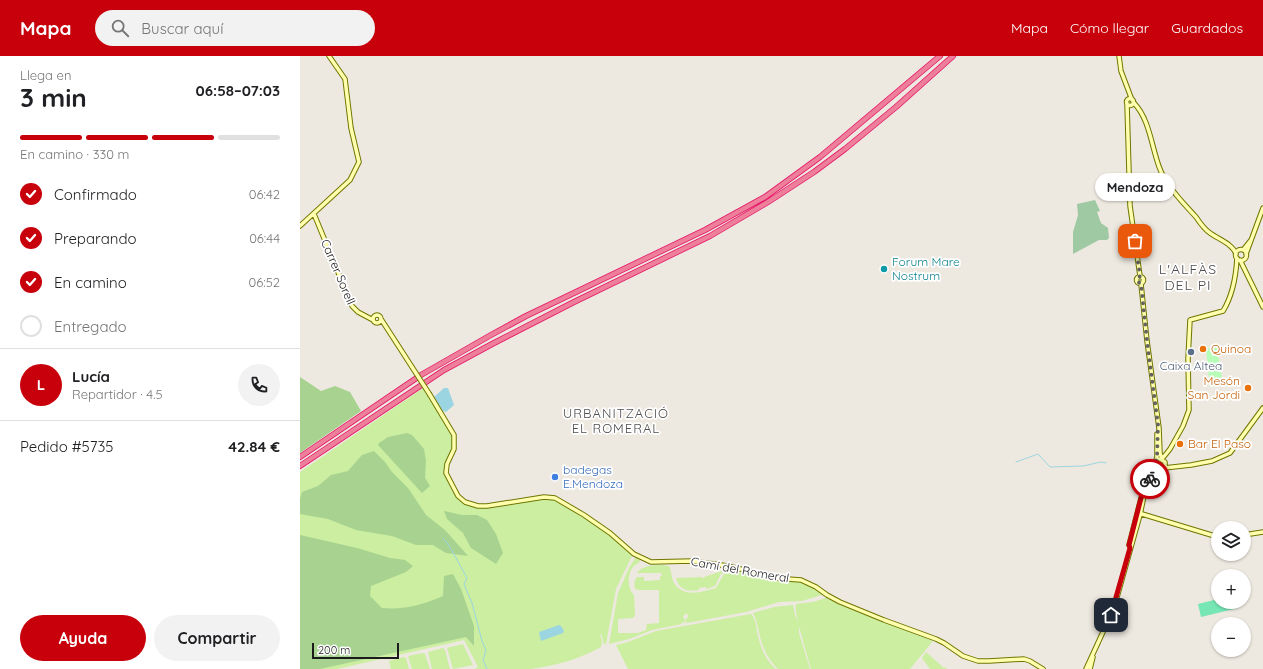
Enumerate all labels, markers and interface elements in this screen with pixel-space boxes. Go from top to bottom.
search box [95,10,375,46]
text: Mapa [20,16,71,40]
icon: search [109,17,131,39]
text: Buscar aquí [141,19,223,38]
text: Mapa [1011,19,1048,37]
text: Cómo llegar [1070,19,1149,37]
text: Guardados [1171,19,1243,37]
text: Llega en [20,67,71,83]
text: 3 min [20,81,87,114]
text: 06:58–07:03 [196,81,280,100]
text: En camino · 330 m [20,146,129,162]
callout: Mendoza [1095,173,1175,201]
text: Mendoza [1107,179,1163,195]
icon: check [20,183,42,205]
text: Confirmado [54,185,137,204]
text: 06:42 [249,186,280,202]
pin [1118,224,1152,258]
icon: check [20,227,42,249]
text: Preparando [54,229,137,248]
text: 06:44 [249,230,280,246]
icon: bag [1124,230,1146,252]
street label: Carrer Sorell [318,237,359,307]
place label: Forum Mare Nostrum [892,254,960,283]
district label: L'ALFÀS DEL PI [1159,260,1217,294]
marker: Forum Mare Nostrum [879,264,889,274]
icon: check [20,271,42,293]
text: En camino [54,273,127,292]
text: 06:52 [249,274,280,290]
text: Entregado [54,317,127,336]
place label: Quinoa [1211,341,1251,356]
marker: Quinoa [1198,344,1208,354]
marker: Caixa Altea [1186,347,1196,357]
place label: Caixa Altea [1160,358,1222,373]
button: phone [238,364,280,406]
text: Lucía [72,367,110,386]
place label: Mesón San Jordi [1187,373,1240,402]
text: L [37,375,45,394]
marker: Mesón San Jordi [1243,383,1253,393]
text: Repartidor · 4.5 [72,386,163,402]
district label: URBANITZACIÓ EL ROMERAL [563,405,669,436]
place label: Bar El Paso [1188,436,1251,451]
text: Pedido #5735 [20,437,114,456]
text: 42.84 € [228,437,280,456]
marker: Bar El Paso [1175,439,1185,449]
courier [1130,459,1170,499]
place label: badegas E.Mendoza [563,462,623,491]
icon: bike [1139,468,1161,490]
marker: badegas E.Mendoza [550,472,560,482]
map controls [1211,521,1251,657]
button: layers [1211,521,1251,561]
street label: Camí del Romeral [690,553,790,586]
button: + [1211,569,1251,609]
pin [1094,598,1128,632]
icon: home [1100,604,1122,626]
button: Ayuda [20,615,146,661]
button: Compartir [154,615,280,661]
button: − [1211,617,1251,657]
scale bar [312,641,399,660]
text: 200 m [318,643,350,657]

